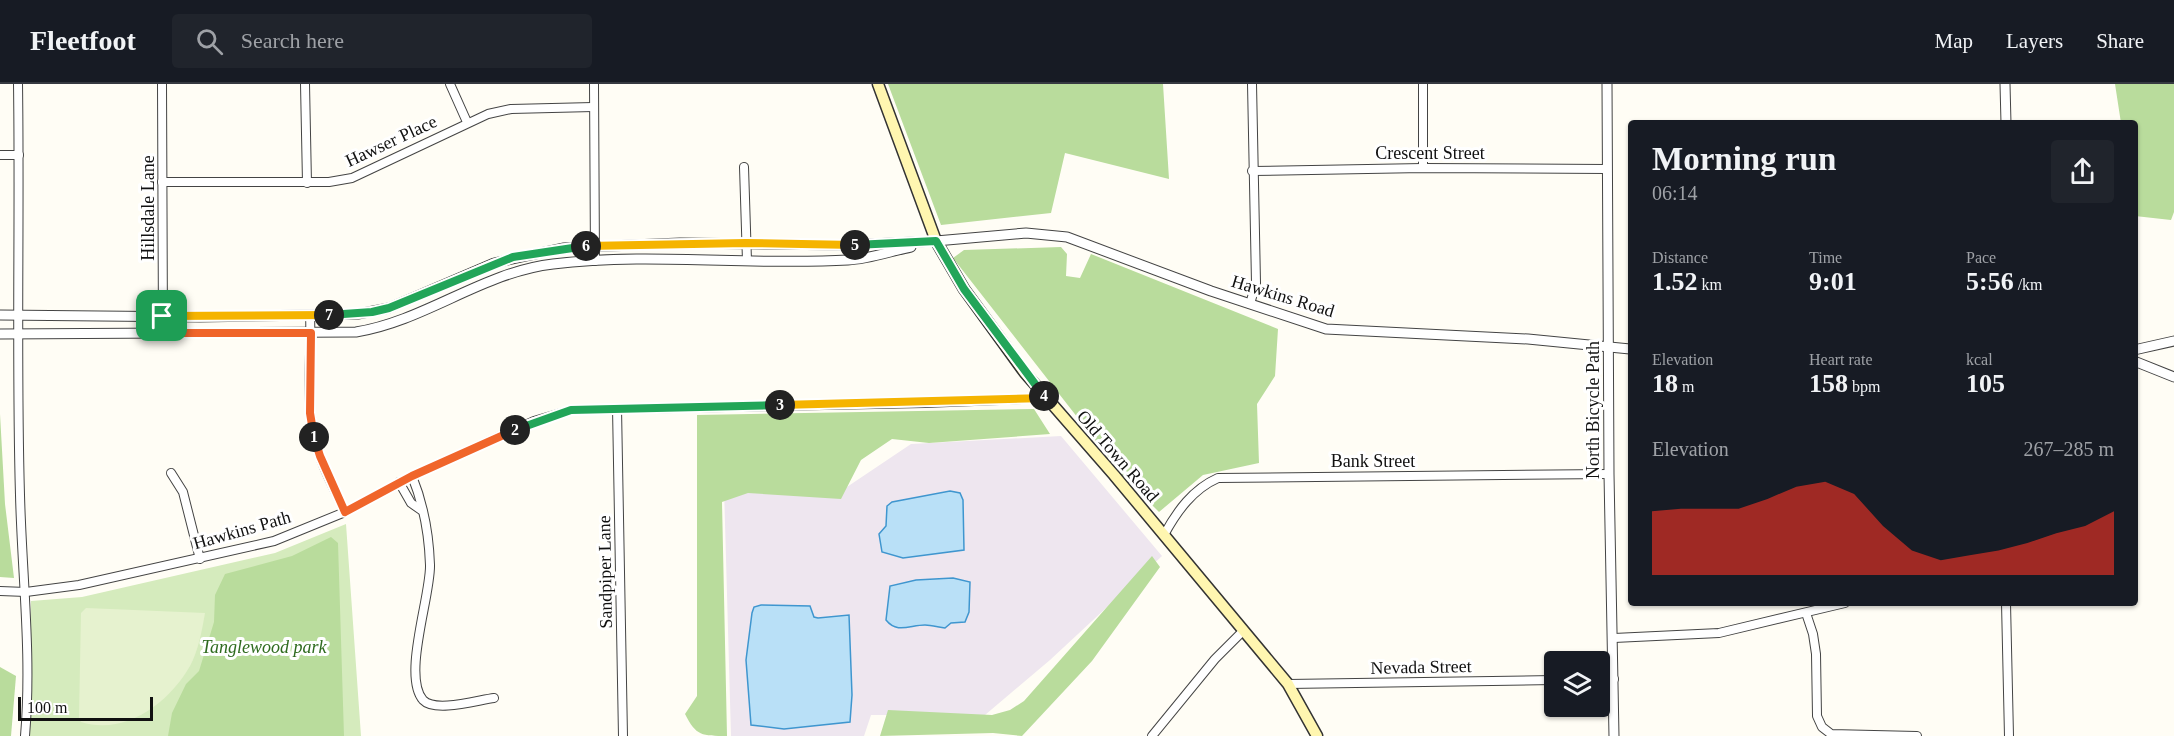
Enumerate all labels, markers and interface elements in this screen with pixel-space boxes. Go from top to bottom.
search box [172,14,592,68]
text: Fleetfoot [30,25,136,56]
icon: search [193,25,226,58]
text: Search here [241,28,344,53]
text: Map [1935,29,1973,53]
text: Layers [2006,29,2063,53]
text: Share [2096,29,2144,53]
street label: Hawser Place [342,111,440,171]
button: share [2051,140,2114,203]
text: Morning run [1652,141,1836,177]
street label: Crescent Street [1375,143,1485,163]
street label: Hillsdale Lane [138,155,158,261]
text: 06:14 [1652,182,1698,204]
pin: 5 [840,230,870,260]
pin: 6 [571,231,601,261]
text: 5 [851,236,859,253]
text: 6 [582,237,590,254]
text: Distance [1652,249,1708,266]
text: Time [1809,249,1842,266]
text: Pace [1966,249,1996,266]
text: 1.52 [1652,267,1698,296]
text: 9:01 [1809,267,1857,296]
text: 5:56 [1966,267,2014,296]
street label: Hawkins Road [1229,271,1337,321]
text: km [1698,276,1722,293]
text: /km [2014,276,2043,293]
pin [136,290,187,341]
icon: arrive [145,299,178,332]
pin: 7 [314,300,344,330]
text: 7 [325,306,333,323]
street label: North Bicycle Path [1583,341,1603,479]
text: Elevation [1652,351,1713,368]
text: Heart rate [1809,351,1873,368]
text: kcal [1966,351,1993,368]
text: 18 [1652,369,1678,398]
text: 158 [1809,369,1848,398]
text: 105 [1966,369,2005,398]
text: m [1678,378,1694,395]
text: bpm [1848,378,1880,395]
pin: 4 [1029,381,1059,411]
text: 4 [1040,387,1048,404]
pin: 3 [765,390,795,420]
text: 3 [776,396,784,413]
street label: Old Town Road [1073,406,1163,506]
pin: 2 [500,415,530,445]
text: 2 [511,421,519,438]
pin: 1 [299,422,329,452]
text: 1 [310,428,318,445]
text: Elevation [1652,438,1729,460]
text: 267–285 m [2023,438,2114,460]
street label: Bank Street [1331,451,1415,471]
street label: Hawkins Path [191,507,293,553]
street label: Sandpiper Lane [594,515,616,629]
park label: Tanglewood park [202,637,327,657]
map controls [1544,651,1610,717]
button: layers [1544,651,1610,717]
street label: Nevada Street [1370,656,1472,678]
scale bar [18,694,153,722]
text: 100 m [27,699,67,716]

